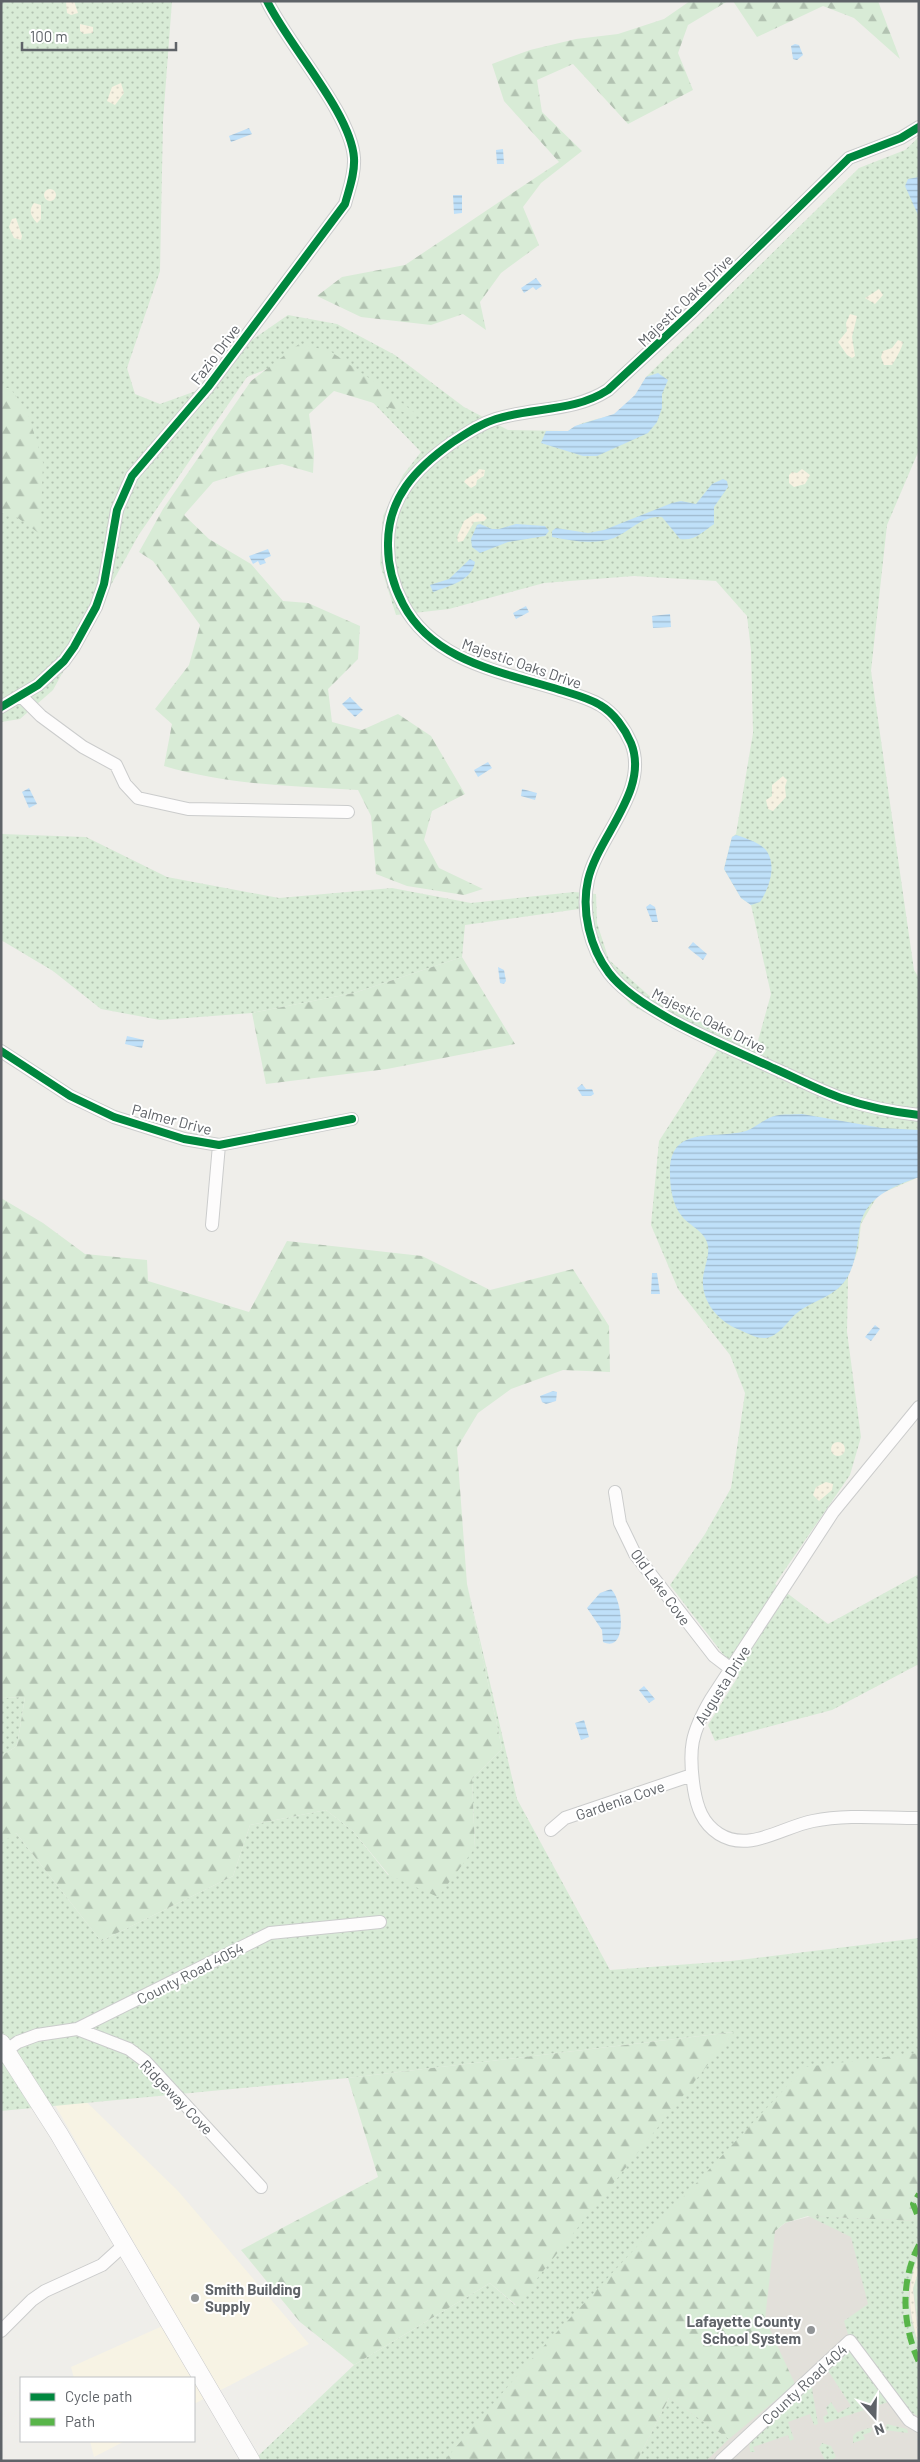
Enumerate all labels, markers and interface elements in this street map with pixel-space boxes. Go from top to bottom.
scale bar [22,20,176,52]
text: 100 m [30,27,68,45]
street label: Majestic Oaks Drive [634,250,736,350]
street label: Fazio Drive [187,320,243,388]
street label: Majestic Oaks Drive [460,634,584,692]
street label: Majestic Oaks Drive [649,984,769,1056]
street label: Palmer Drive [130,1100,214,1138]
street label: Old Lake Cove [627,1545,695,1629]
street label: Augusta Drive [691,1642,753,1728]
street label: Gardenia Cove [573,1776,667,1824]
street label: County Road 4054 [133,1938,247,2008]
street label: Ridgeway Cove [137,2056,217,2138]
place label: Smith Building Supply [205,2280,301,2315]
marker: Smith Building Supply [189,2292,201,2304]
place label: Lafayette County School System [687,2312,801,2347]
marker: Lafayette County School System [805,2324,817,2336]
street label: County Road 404 [758,2340,850,2428]
legend [20,2377,195,2442]
text: Cycle path [65,2387,132,2405]
north arrow [850,2392,900,2442]
text: Path [65,2412,95,2430]
text: N [872,2420,887,2439]

